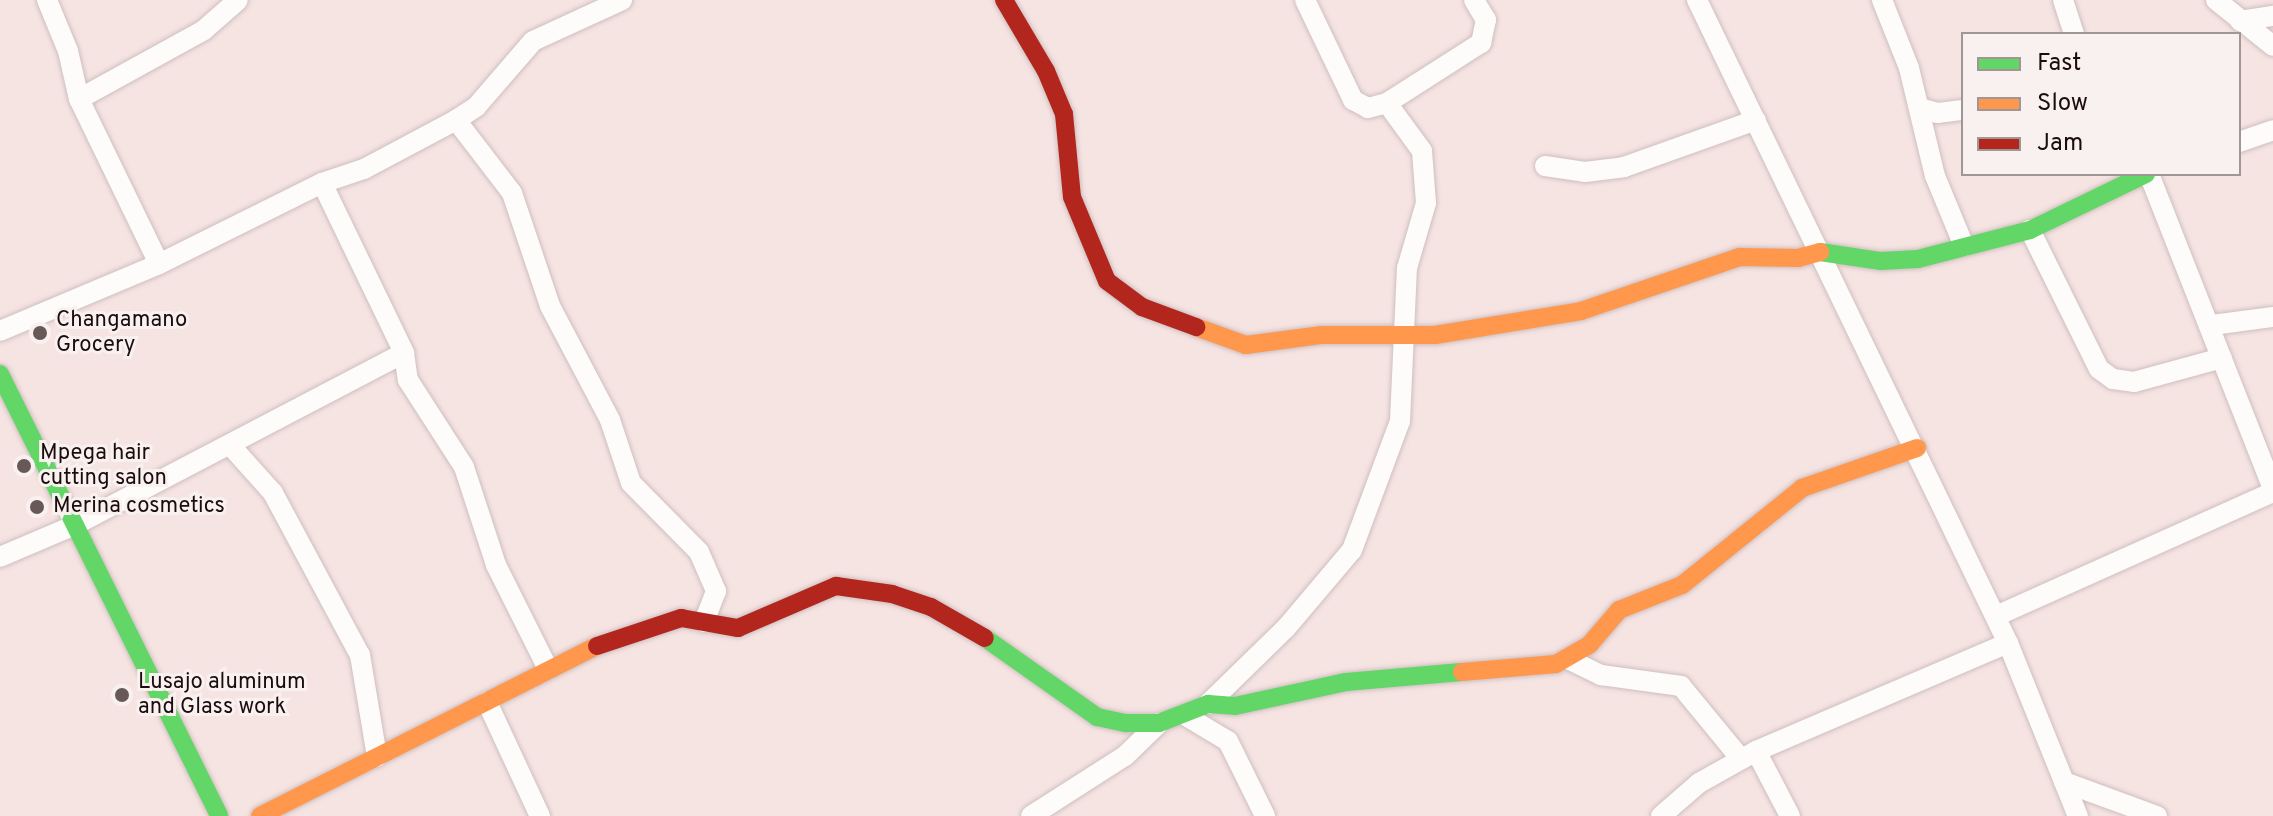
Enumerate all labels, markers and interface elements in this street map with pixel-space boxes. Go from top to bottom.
legend [1961,32,2241,176]
text: Fast [2037,49,2081,79]
text: Slow [2037,89,2088,119]
text: Jam [2037,129,2083,159]
place label: Changamano Grocery [56,307,187,358]
marker: Changamano Grocery [31,324,49,342]
place label: Mpega hair cutting salon [40,440,167,492]
marker: Mpega hair cutting salon [15,457,33,475]
place label: Merina cosmetics [53,494,225,520]
marker: Merina cosmetics [28,498,46,516]
place label: Lusajo aluminum and Glass work [138,669,306,720]
marker: Lusajo aluminum and Glass work [113,686,131,704]

